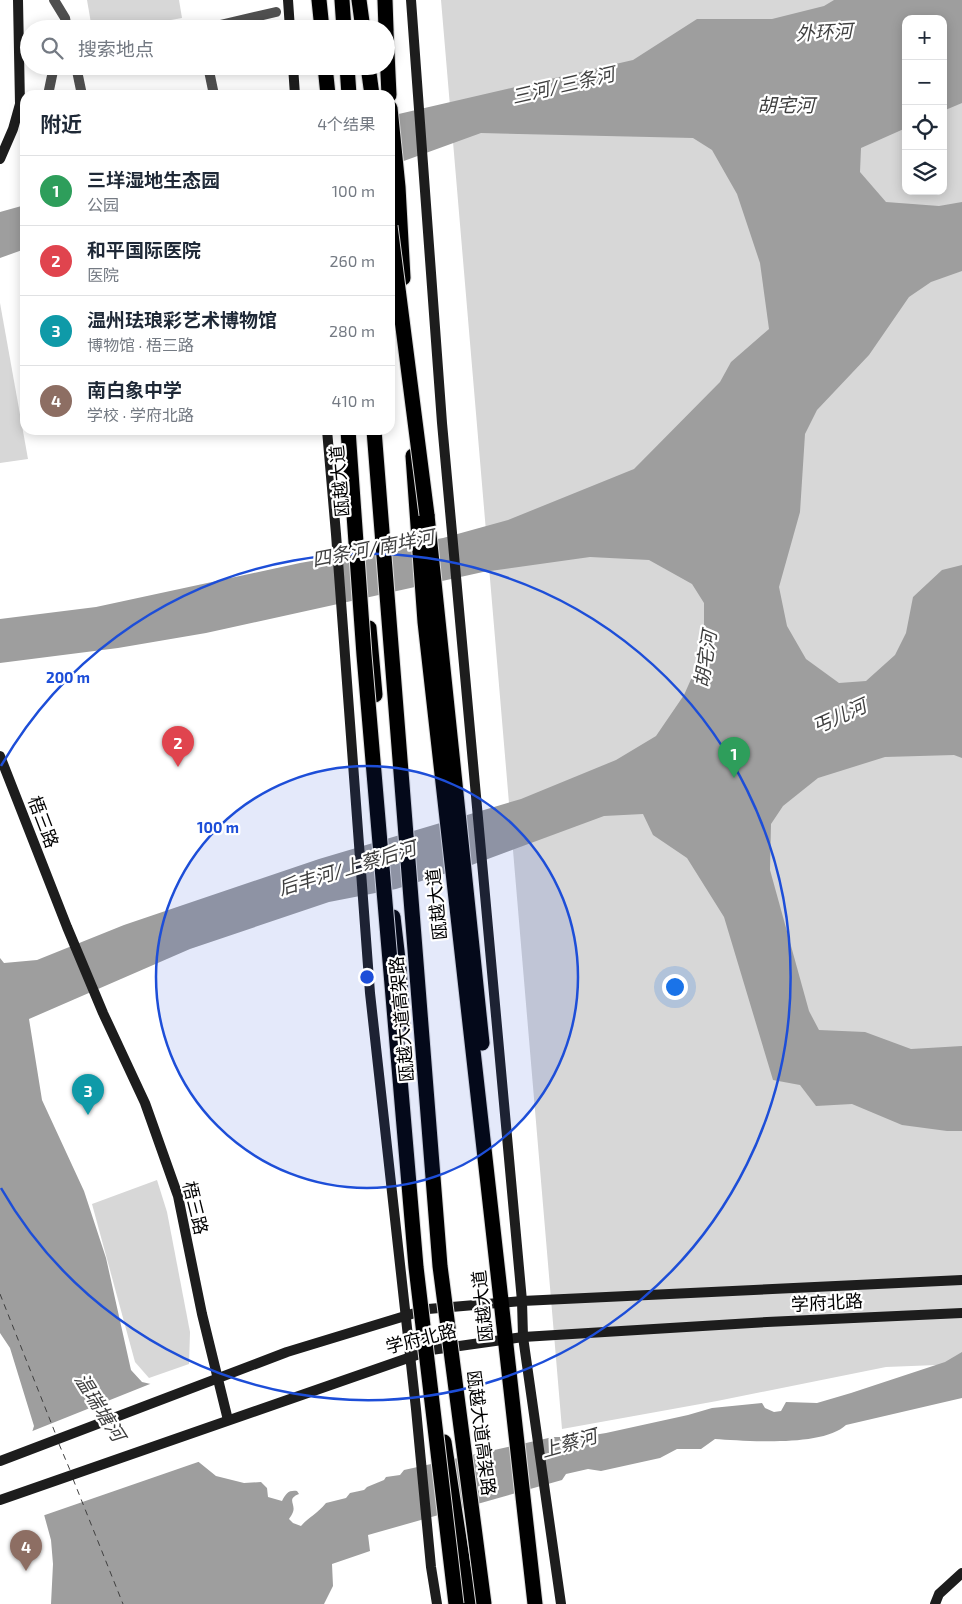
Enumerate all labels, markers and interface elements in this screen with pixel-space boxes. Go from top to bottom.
map controls [902,15,947,195]
button: + [902,15,947,60]
water label: 外环河 [795,18,857,44]
search box [20,20,395,75]
icon: search [38,34,66,62]
text: 搜索地点 [78,37,154,60]
button: − [902,60,947,105]
water label: 三河/三条河 [509,61,620,108]
water label: 胡宅河 [757,93,818,116]
button: locate [902,105,947,150]
text: 附近 [40,111,82,136]
text: 4个结果 [317,114,375,133]
button: layers [902,150,947,195]
text: 三垟湿地生态园 [87,168,220,191]
text: 1 [53,181,59,200]
text: 100 m [332,181,375,200]
text: 公园 [87,195,119,214]
text: 和平国际医院 [87,238,201,261]
text: 2 [51,251,61,270]
text: 260 m [330,251,375,270]
text: 医院 [87,265,119,284]
text: 温州珐琅彩艺术博物馆 [87,308,277,331]
text: 3 [51,321,61,340]
text: 280 m [329,321,375,340]
text: 博物馆 · 梧三路 [87,335,194,354]
text: 南白象中学 [87,378,182,401]
text: 4 [51,391,61,410]
text: 410 m [332,391,375,410]
text: 学校 · 学府北路 [87,405,194,424]
street label: 瓯越大道 [325,444,353,518]
water label: 四条河/南垟河 [310,524,440,571]
water label: 胡宅河 [689,625,721,689]
text: 200 m [46,668,90,686]
water label: 丐儿河 [808,692,873,738]
pin: 2 [162,726,194,767]
pin: 1 [718,737,750,778]
street label: 梧三路 [24,792,64,851]
text: 100 m [197,818,239,836]
water label: 后丰河/上蔡后河 [275,834,422,899]
street label: 瓯越大道 [421,867,451,941]
street label: 瓯越大道高架路 [385,955,417,1083]
centre of rings [358,968,376,986]
your location [662,974,688,1000]
pin: 3 [72,1074,104,1115]
street label: 梧三路 [179,1179,213,1237]
street label: 瓯越大道 [467,1269,497,1343]
street label: 学府北路 [790,1289,863,1315]
street label: 学府北路 [383,1319,458,1357]
water label: 温瑞塘河 [71,1368,132,1448]
street label: 瓯越大道高架路 [463,1369,501,1497]
water label: 上蔡河 [538,1423,603,1461]
pin: 4 [10,1530,42,1571]

